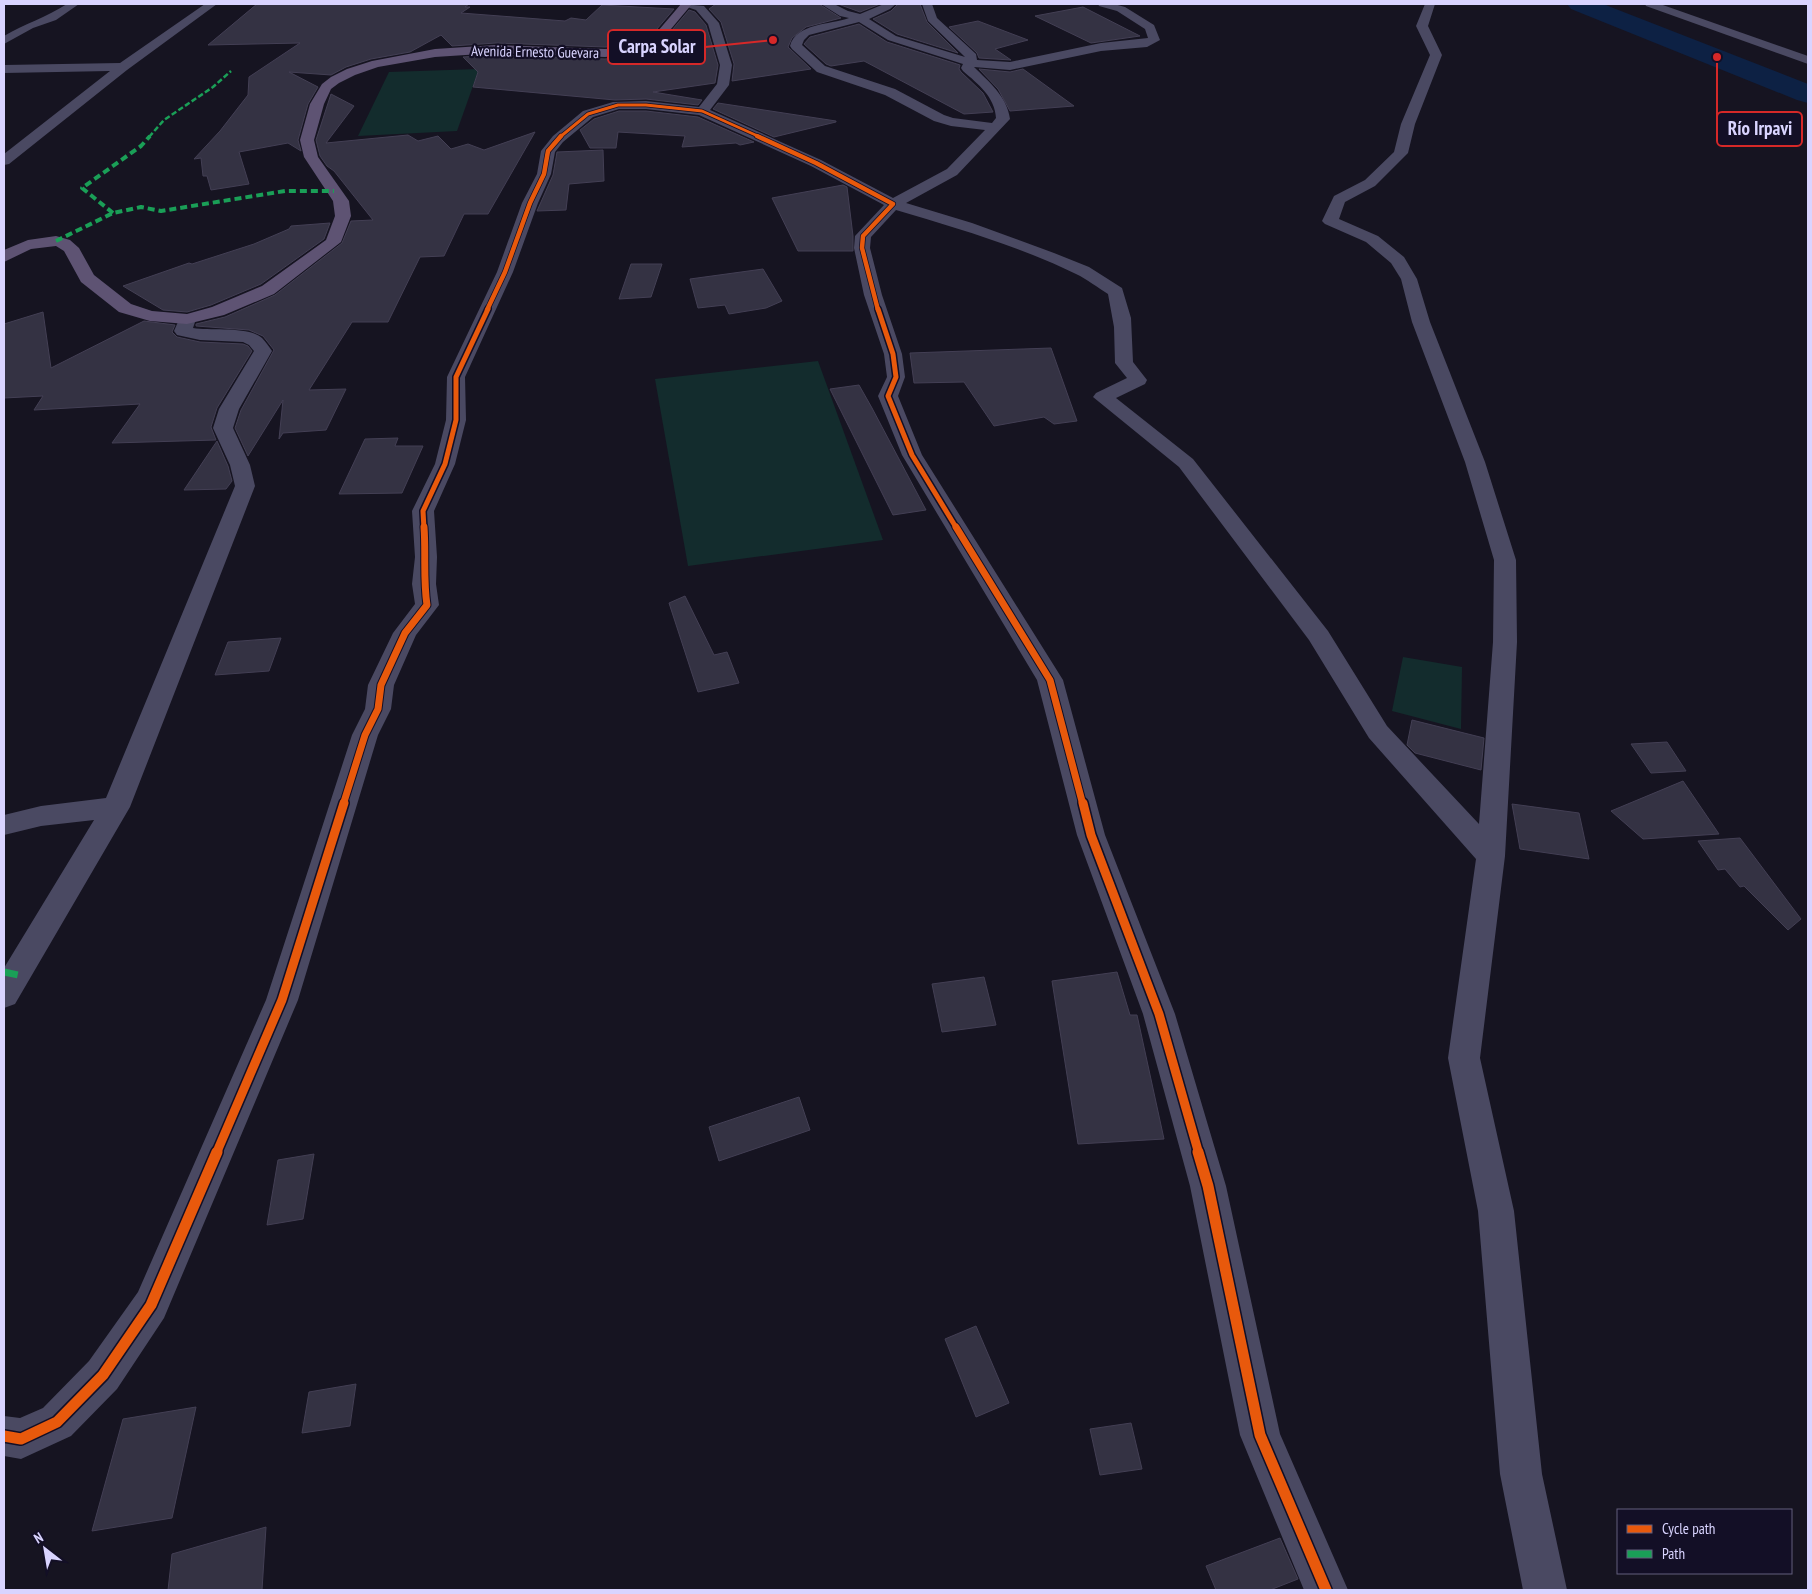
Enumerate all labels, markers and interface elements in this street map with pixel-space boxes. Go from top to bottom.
callout: Carpa Solar [608,30,705,64]
text: Carpa Solar [618,34,696,58]
street label: Avenida Ernesto Guevara [471,41,599,62]
callout: Río Irpavi [1717,112,1802,146]
text: Río Irpavi [1728,116,1792,140]
legend [1617,1509,1792,1574]
text: Cycle path [1662,1519,1715,1538]
north arrow [20,1524,70,1574]
text: N [30,1528,46,1548]
text: Path [1662,1544,1685,1563]

